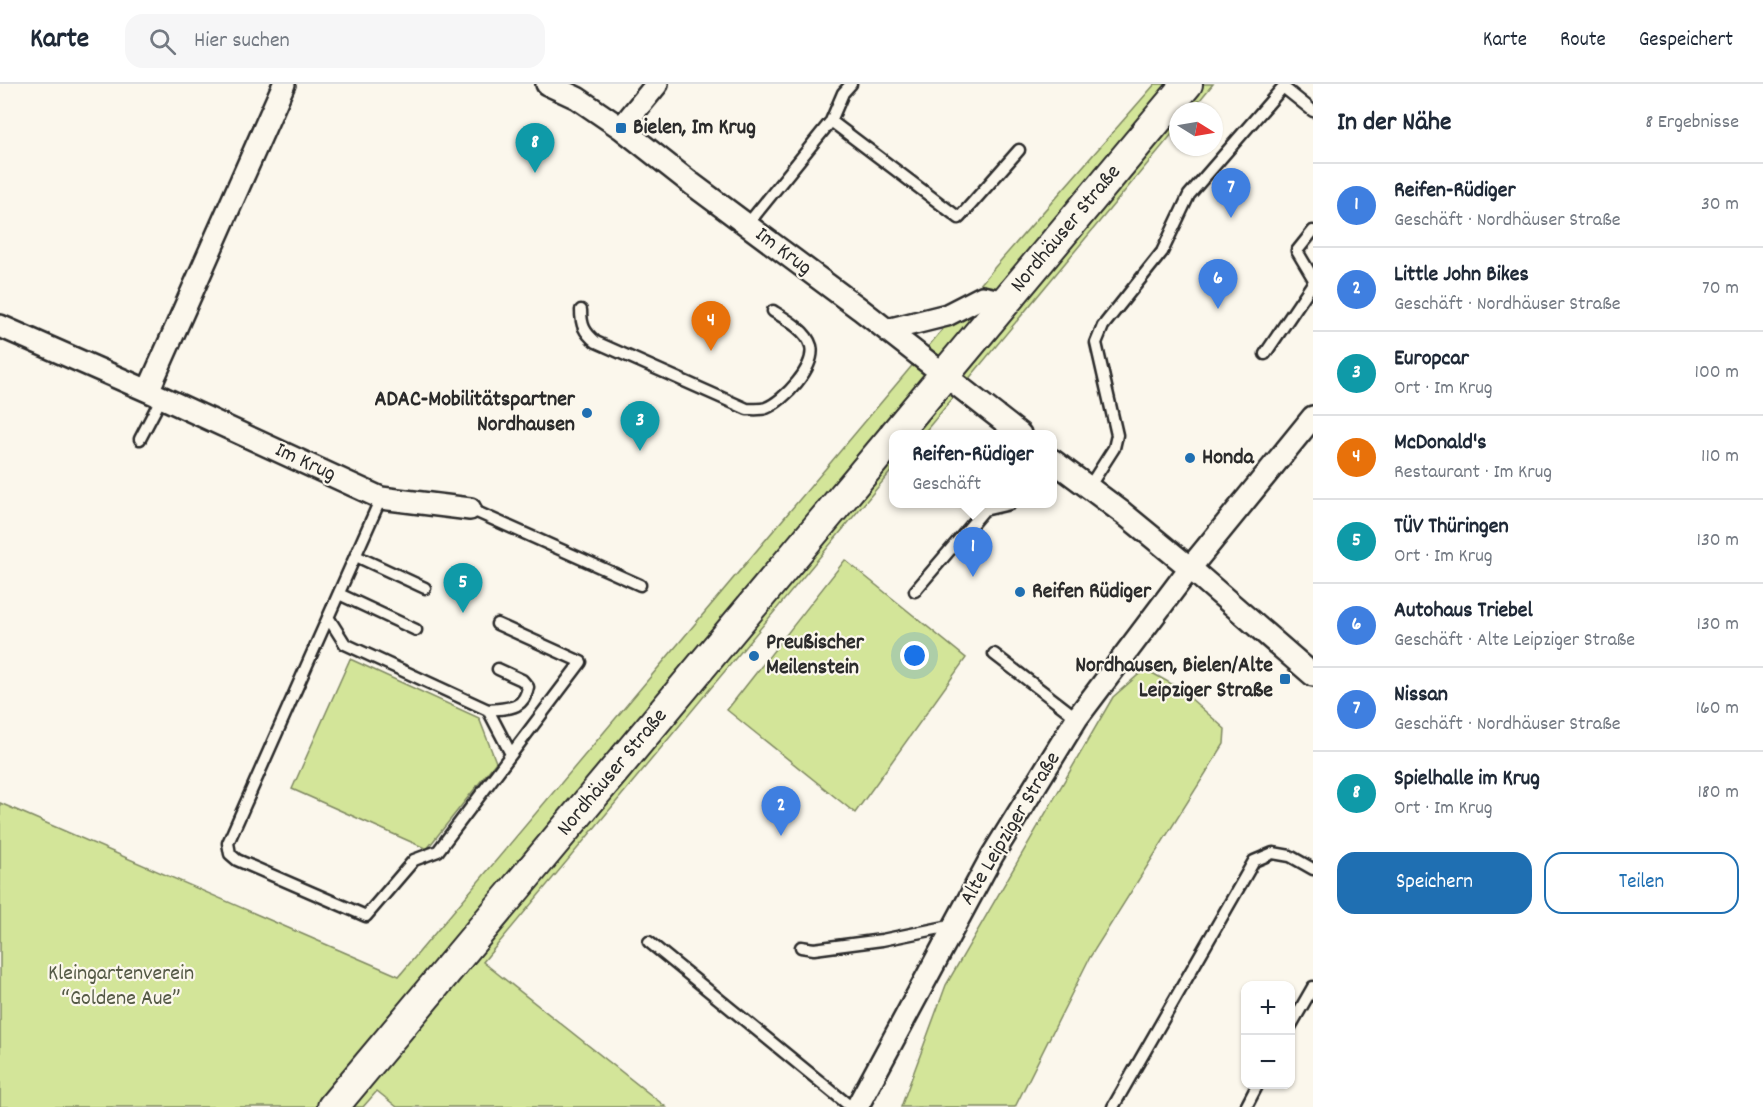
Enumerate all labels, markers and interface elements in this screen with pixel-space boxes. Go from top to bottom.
search box [125,14,545,68]
text: Karte [30,21,89,61]
icon: search [146,25,179,58]
text: Hier suchen [194,26,290,57]
text: Karte [1483,26,1527,56]
text: Route [1560,26,1606,56]
text: Gespeichert [1639,26,1733,56]
north arrow [1169,102,1223,156]
text: In der Nähe [1337,105,1451,142]
text: 8 Ergebnisse [1645,109,1739,137]
place label: Bielen, Im Krug [633,113,756,144]
marker: Bielen, Im Krug [614,121,628,135]
pin: 8 [516,124,554,173]
street label: Nordhäuser Straße [1003,158,1129,300]
pin: 7 [1212,168,1250,218]
text: Reifen-Rüdiger [1394,176,1516,207]
text: 1 [1354,191,1359,219]
text: 30 m [1701,191,1739,219]
text: Geschäft · Nordhäuser Straße [1394,207,1621,235]
street label: Im Krug [748,220,818,284]
pin: 6 [1198,260,1238,309]
text: Little John Bikes [1394,260,1529,291]
text: 2 [1352,275,1361,303]
text: 70 m [1702,275,1739,303]
text: Geschäft · Nordhäuser Straße [1394,291,1621,319]
pin: 4 [692,302,730,351]
text: Europcar [1394,344,1469,375]
text: 3 [1352,359,1361,387]
text: 100 m [1695,359,1739,387]
text: Ort · Im Krug [1394,375,1493,403]
place label: ADAC-Mobilitätspartner Nordhausen [375,385,576,441]
pin: 3 [620,402,660,451]
marker: ADAC-Mobilitätspartner Nordhausen [580,406,594,420]
text: McDonald's [1394,428,1487,459]
popup [889,430,1057,508]
street label: Im Krug [269,435,341,491]
text: Reifen-Rüdiger [912,440,1034,471]
place label: Honda [1202,443,1255,474]
text: 4 [1352,443,1361,471]
text: 110 m [1701,443,1739,471]
marker: Honda [1183,451,1197,465]
text: Restaurant · Im Krug [1394,459,1552,487]
text: Geschäft [912,471,981,499]
text: TÜV Thüringen [1394,512,1509,543]
text: 5 [1352,527,1361,555]
text: 130 m [1697,527,1739,555]
pin: 1 [954,528,992,577]
text: Ort · Im Krug [1394,543,1493,571]
pin: 5 [444,564,482,613]
place label: Reifen Rüdiger [1032,577,1152,608]
marker: Reifen Rüdiger [1013,585,1027,599]
text: Autohaus Triebel [1394,596,1533,627]
text: 6 [1352,611,1361,639]
text: 130 m [1697,611,1739,639]
text: Geschäft · Alte Leipziger Straße [1394,627,1635,655]
place label: Preußischer Meilenstein [766,628,865,684]
your location [900,641,929,670]
marker: Preußischer Meilenstein [747,649,761,663]
place label: Nordhausen, Bielen/Alte Leipziger Straße [1075,651,1273,707]
marker: Nordhausen, Bielen/Alte Leipziger Straße [1278,672,1292,686]
text: Nissan [1394,680,1448,711]
text: 7 [1353,695,1360,723]
text: 160 m [1696,695,1739,723]
street label: Nordhäuser Straße [550,702,675,843]
text: Geschäft · Nordhäuser Straße [1394,711,1621,739]
street label: Alte Leipziger Straße [953,746,1069,912]
text: Spielhalle im Krug [1394,764,1540,795]
text: 8 [1352,779,1361,807]
text: 180 m [1697,779,1739,807]
pin: 2 [762,786,800,836]
text: Ort · Im Krug [1394,795,1493,823]
button: Speichern [1337,852,1532,914]
button: Teilen [1544,852,1739,914]
park label: Kleingartenverein “Goldene Aue” [48,959,194,1015]
map controls [1241,981,1295,1089]
button: + [1241,981,1295,1035]
button: − [1241,1035,1295,1089]

